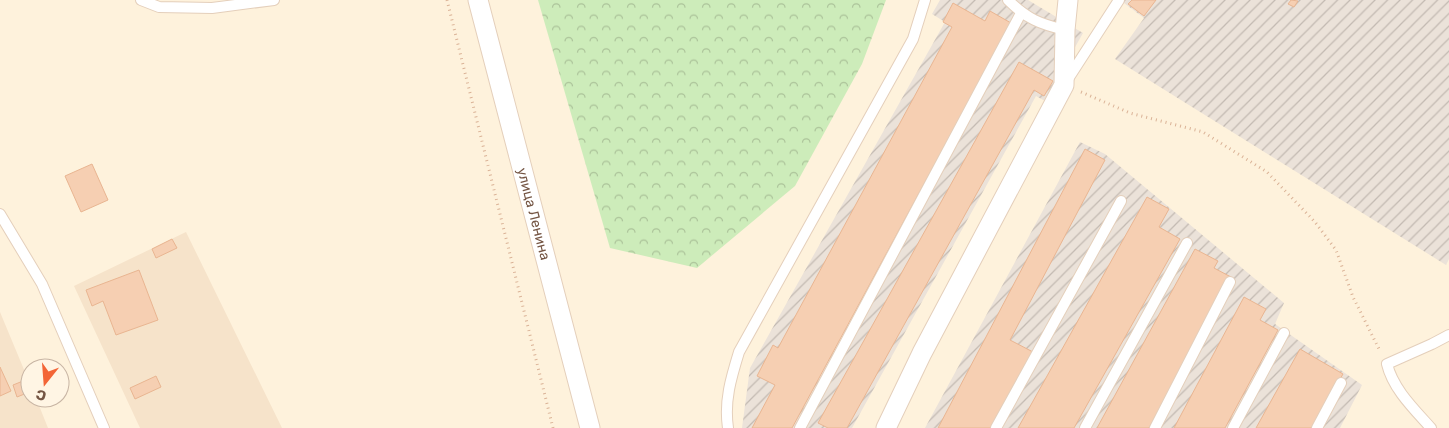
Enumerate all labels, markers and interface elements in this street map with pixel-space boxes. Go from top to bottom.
street label: улица Ленина [514,166,554,262]
north arrow [20,358,70,408]
text: С [34,385,49,405]

